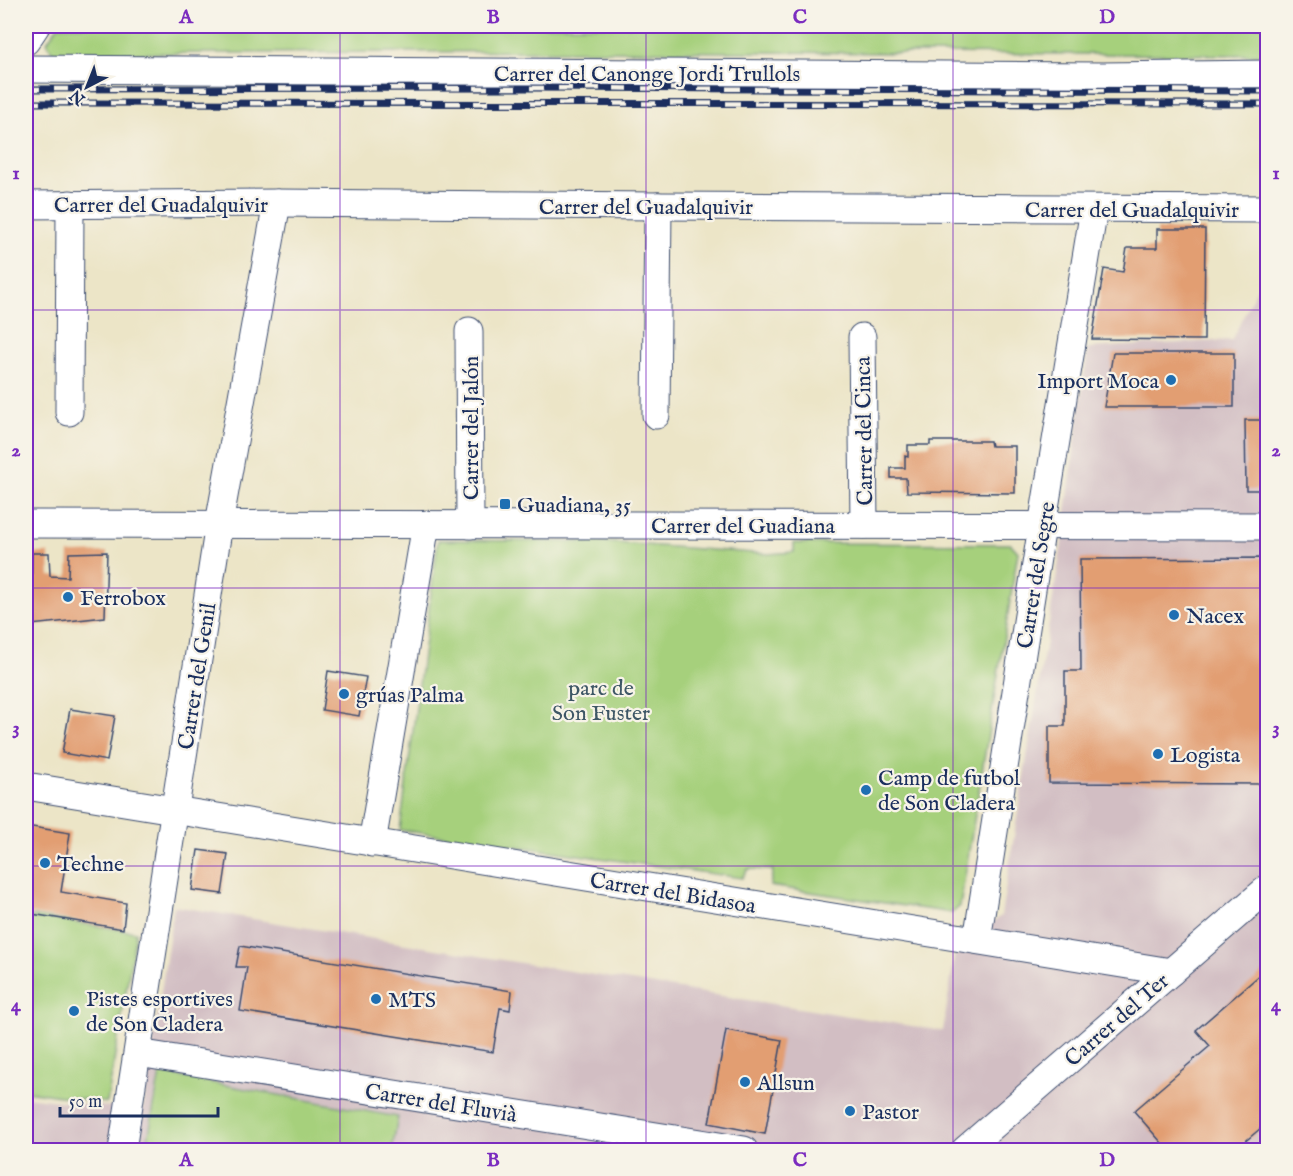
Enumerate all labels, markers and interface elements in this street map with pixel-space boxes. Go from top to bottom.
text: A [178,5,194,30]
text: B [486,5,500,30]
text: C [793,5,807,30]
text: D [1099,5,1115,30]
north arrow [57,57,117,117]
street label: Carrer del Canonge Jordi Trullols [494,61,800,89]
text: N [66,84,91,109]
text: 1 [12,161,20,186]
text: 1 [1272,161,1280,186]
street label: Carrer del Guadalquivir [54,192,268,220]
street label: Carrer del Guadalquivir [539,194,753,222]
street label: Carrer del Guadalquivir [1025,197,1239,225]
street label: Carrer del Jalón [458,356,486,500]
street label: Carrer del Cinca [850,356,880,506]
place label: Import Moca [1037,368,1159,396]
marker: Import Moca [1164,373,1178,387]
text: 2 [11,438,21,463]
text: 2 [1271,438,1281,463]
place label: Guadiana, 35 [517,492,631,520]
marker: Guadiana, 35 [498,497,512,511]
street label: Carrer del Segre [1012,500,1062,651]
street label: Carrer del Guadiana [651,513,835,541]
place label: Ferrobox [80,585,166,613]
marker: Ferrobox [61,590,75,604]
street label: Carrer del Genil [173,601,223,752]
place label: Nacex [1186,603,1244,631]
marker: Nacex [1167,608,1181,622]
park label: parc de Son Fuster [552,675,650,728]
place label: grúas Palma [356,682,465,710]
marker: grúas Palma [337,687,351,701]
text: 3 [12,716,20,741]
text: 3 [1272,716,1280,741]
place label: Logista [1170,742,1241,770]
marker: Logista [1151,747,1165,761]
place label: Camp de futbol de Son Cladera [878,765,1020,818]
marker: Camp de futbol de Son Cladera [859,783,873,797]
place label: Techne [57,851,124,879]
marker: Techne [38,856,52,870]
street label: Carrer del Bidasoa [588,867,758,921]
street label: Carrer del Ter [1059,968,1175,1073]
place label: Pistes esportives de Son Cladera [86,986,233,1039]
place label: MTS [388,987,436,1015]
marker: MTS [369,992,383,1006]
text: 4 [11,993,22,1018]
text: 4 [1271,993,1282,1018]
marker: Pistes esportives de Son Cladera [67,1004,81,1018]
place label: Allsun [756,1070,815,1098]
marker: Allsun [738,1075,752,1089]
street label: Carrer del Fluvià [363,1078,519,1130]
scale bar [60,1080,218,1118]
text: 50 m [69,1091,102,1114]
place label: Pastor [862,1099,919,1127]
marker: Pastor [843,1104,857,1118]
text: A [178,1148,194,1173]
text: B [486,1148,500,1173]
text: C [793,1148,807,1173]
text: D [1099,1148,1115,1173]

